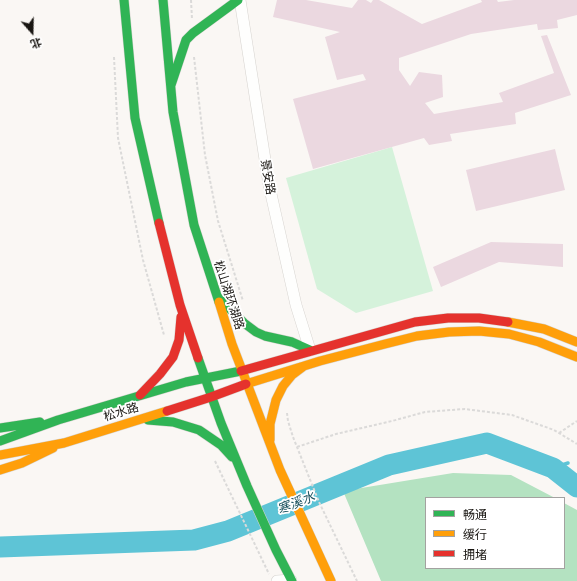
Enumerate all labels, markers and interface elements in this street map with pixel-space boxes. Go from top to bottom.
north arrow [12,12,52,52]
text: 北 [29,36,44,52]
street label: 景安路 [258,158,278,196]
street label: 松山湖环湖路 [211,259,247,331]
street label: 松水路 [102,400,140,424]
water label: 寒溪水 [275,488,317,518]
legend [425,497,565,569]
text: 畅通 [463,507,487,521]
text: 缓行 [463,527,487,541]
text: 拥堵 [463,547,487,561]

